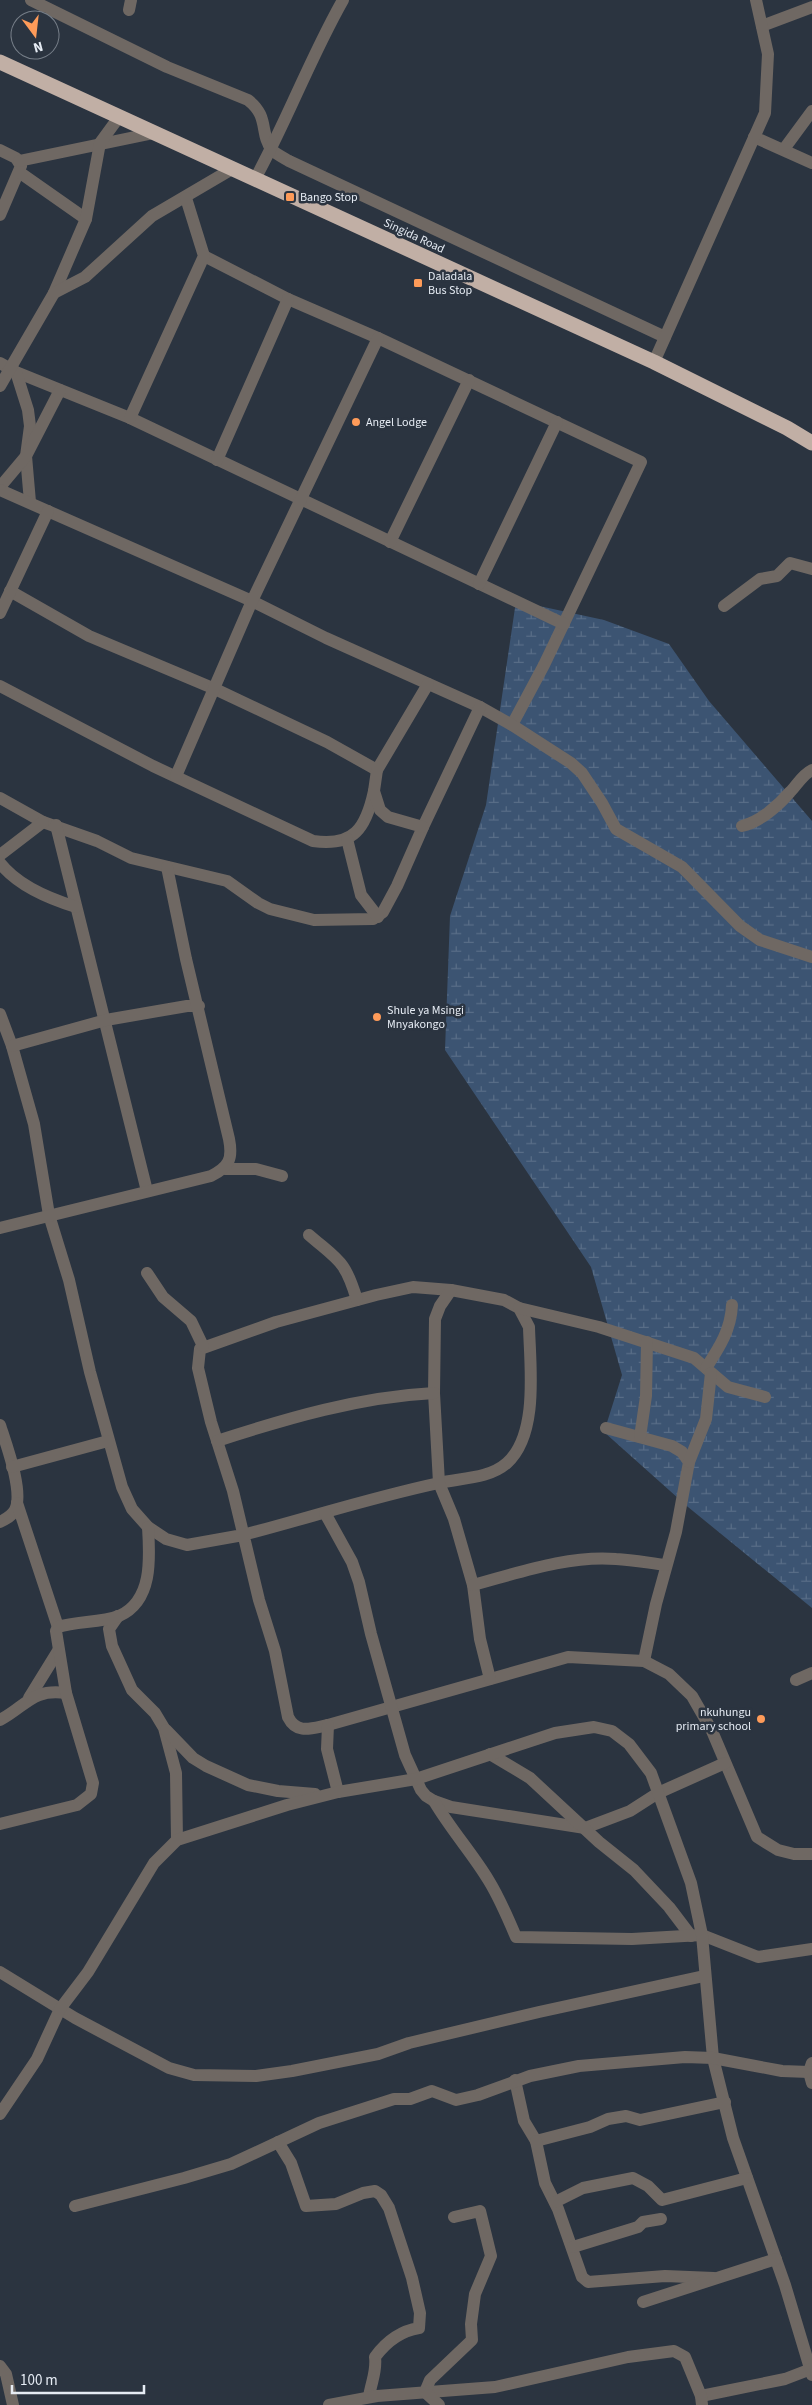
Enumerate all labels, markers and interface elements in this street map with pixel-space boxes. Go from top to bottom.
north arrow [10,10,60,60]
text: N [31,36,45,57]
place label: Bango Stop [300,189,358,206]
marker: Bango Stop [284,191,296,203]
street label: Singida Road [381,214,447,258]
place label: Daladala Bus Stop [428,268,473,299]
marker: Daladala Bus Stop [412,277,424,289]
place label: Angel Lodge [366,414,427,431]
marker: Angel Lodge [350,416,362,428]
place label: Shule ya Msingi Mnyakongo [387,1002,464,1033]
marker: Shule ya Msingi Mnyakongo [371,1011,383,1023]
place label: nkuhungu primary school [676,1704,751,1735]
marker: nkuhungu primary school [755,1713,767,1725]
scale bar [12,2362,145,2394]
text: 100 m [20,2370,58,2391]

